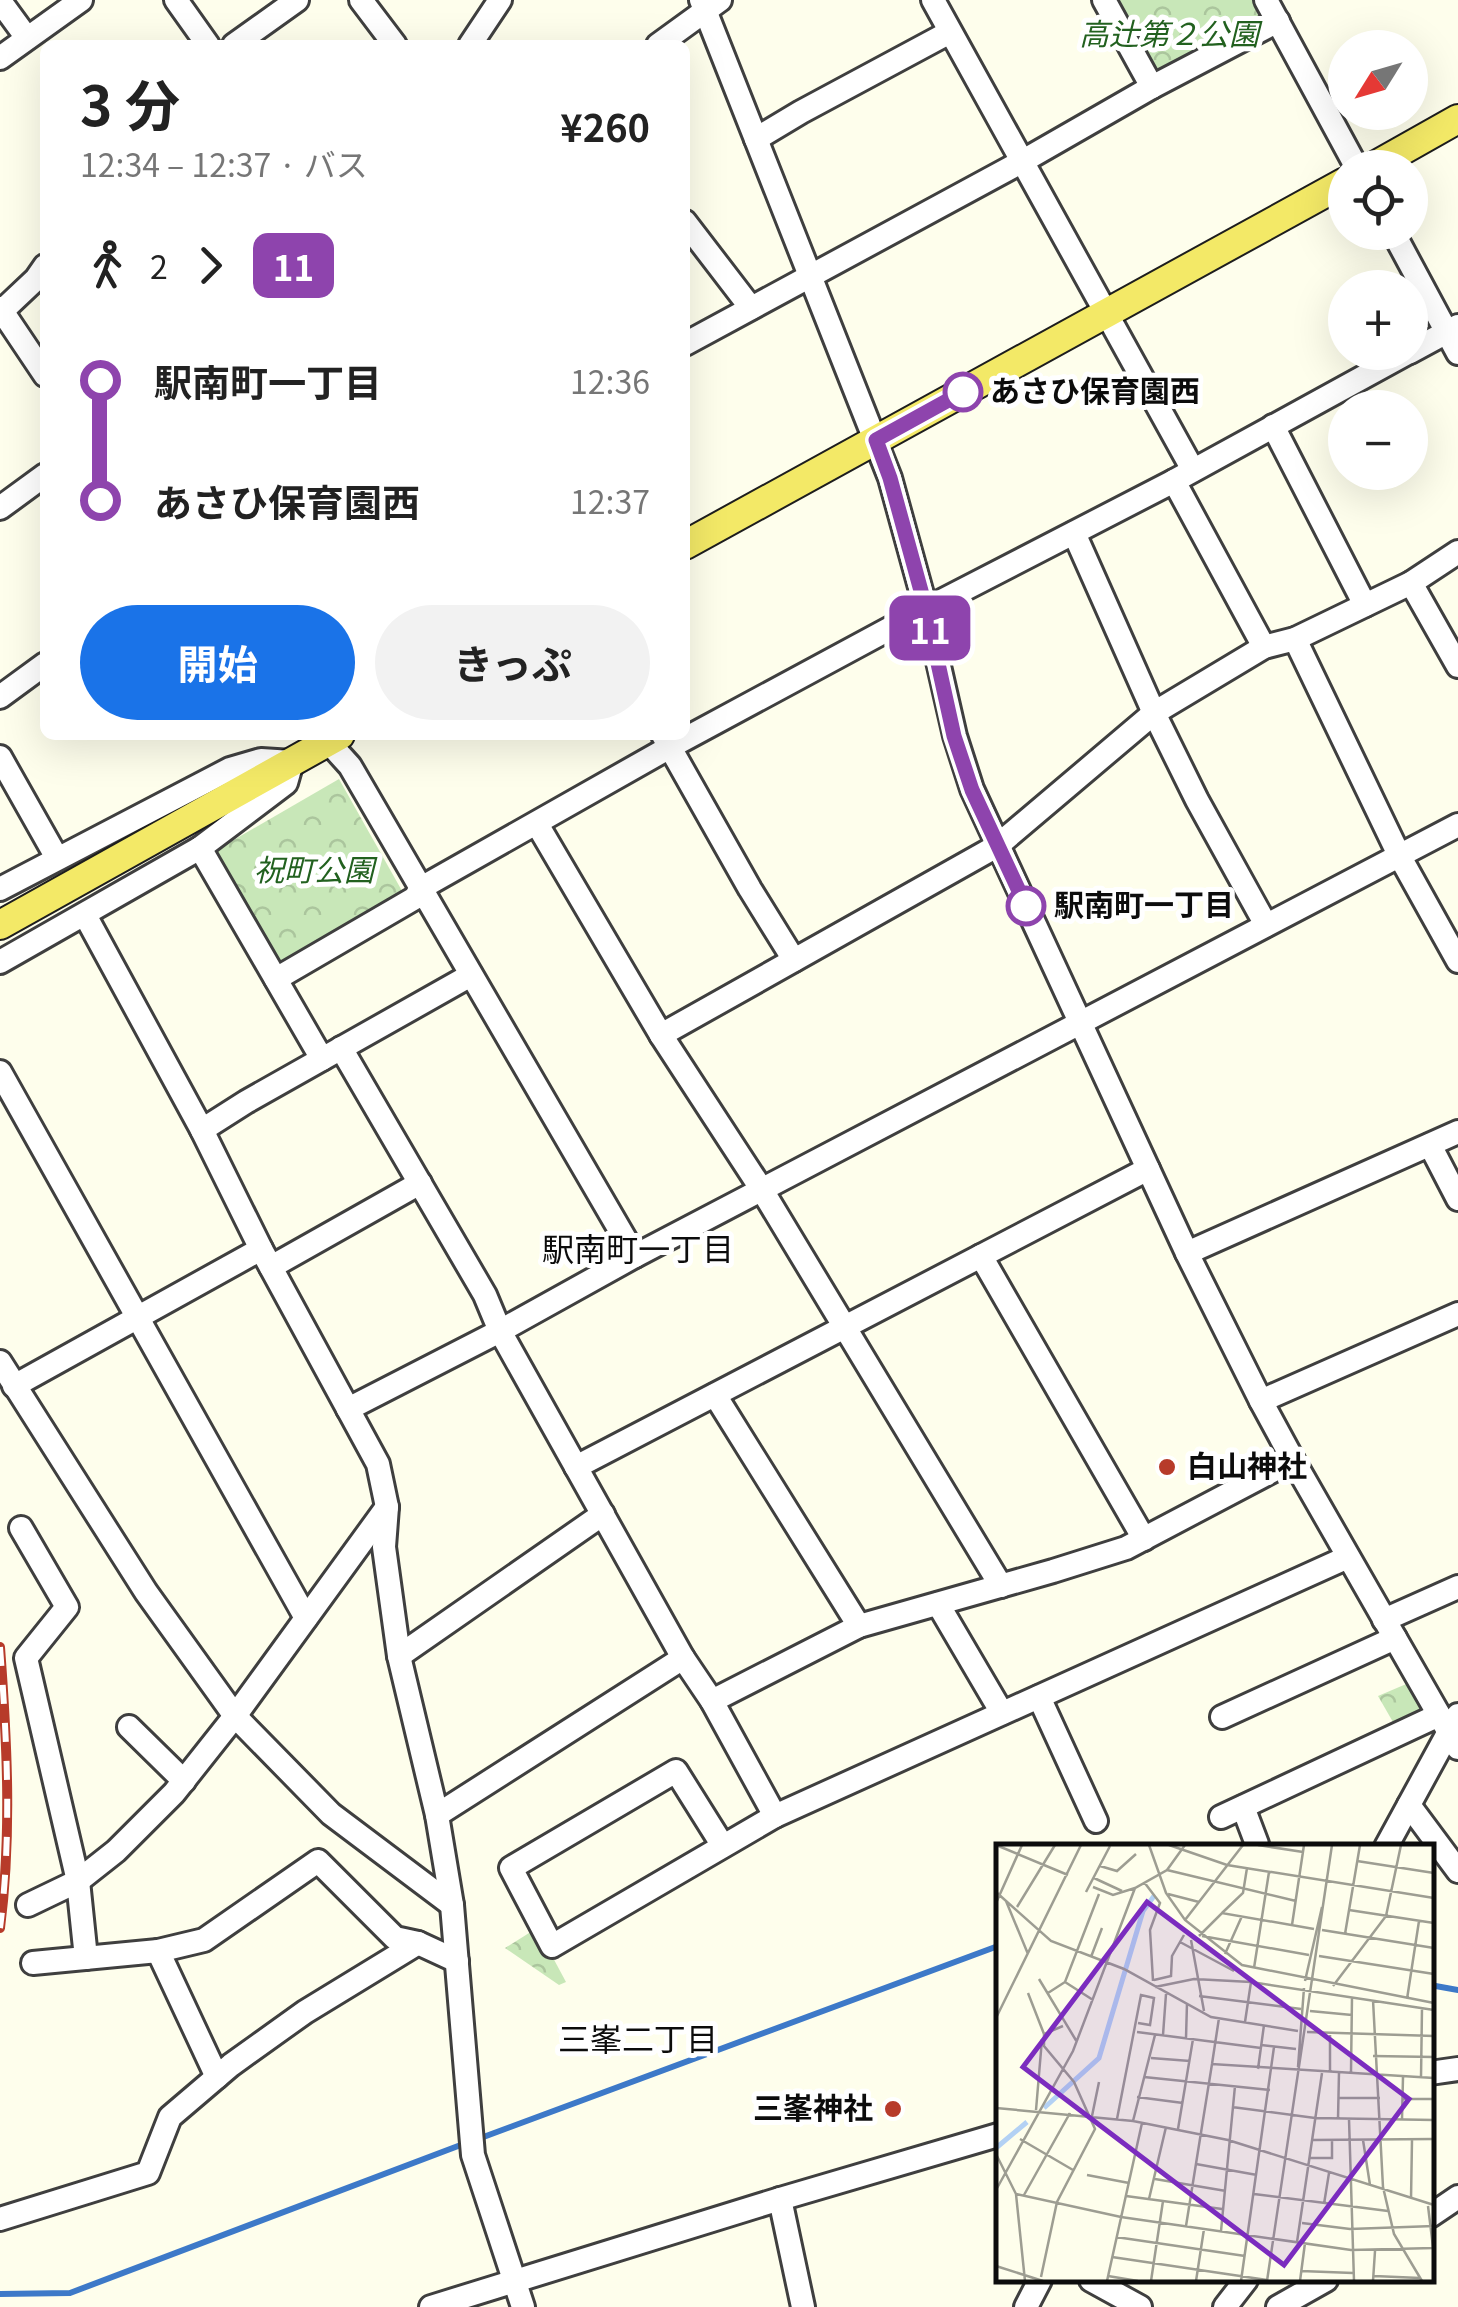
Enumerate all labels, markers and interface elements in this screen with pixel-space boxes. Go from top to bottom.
park label: 高辻第２公園 [1079,10,1263,54]
north arrow [1328,30,1428,130]
map controls [1328,30,1428,490]
text: 3 分 [80,62,180,142]
text: ¥260 [560,98,650,153]
text: 12:34 – 12:37 · バス [80,140,368,186]
button: locate [1328,150,1428,250]
icon: walk [80,238,135,293]
icon: forward [183,238,238,293]
text: 11 [273,240,314,291]
text: 2 [150,242,168,288]
button: + [1328,270,1428,370]
text: 駅南町一丁目 [154,353,382,408]
text: 12:36 [570,357,650,403]
place label: あさひ保育園西 [990,367,1200,411]
marker: あさひ保育園西 [944,373,982,411]
button: − [1328,390,1428,490]
text: あさひ保育園西 [154,473,420,528]
text: 12:37 [570,477,650,523]
line badge: 11 [885,596,975,660]
text: 11 [909,603,951,654]
button: 開始 [80,605,355,720]
button: きっぷ [375,605,650,720]
park label: 祝町公園 [254,846,378,890]
place label: 駅南町一丁目 [1054,881,1234,925]
marker: 駅南町一丁目 [1007,887,1045,925]
district label: 駅南町一丁目 [542,1224,734,1270]
place label: 白山神社 [1187,1442,1307,1486]
marker: 白山神社 [1156,1456,1178,1478]
inset map [996,1844,1433,2282]
district label: 三峯二丁目 [558,2014,718,2060]
place label: 三峯神社 [753,2084,873,2128]
marker: 三峯神社 [882,2098,904,2120]

